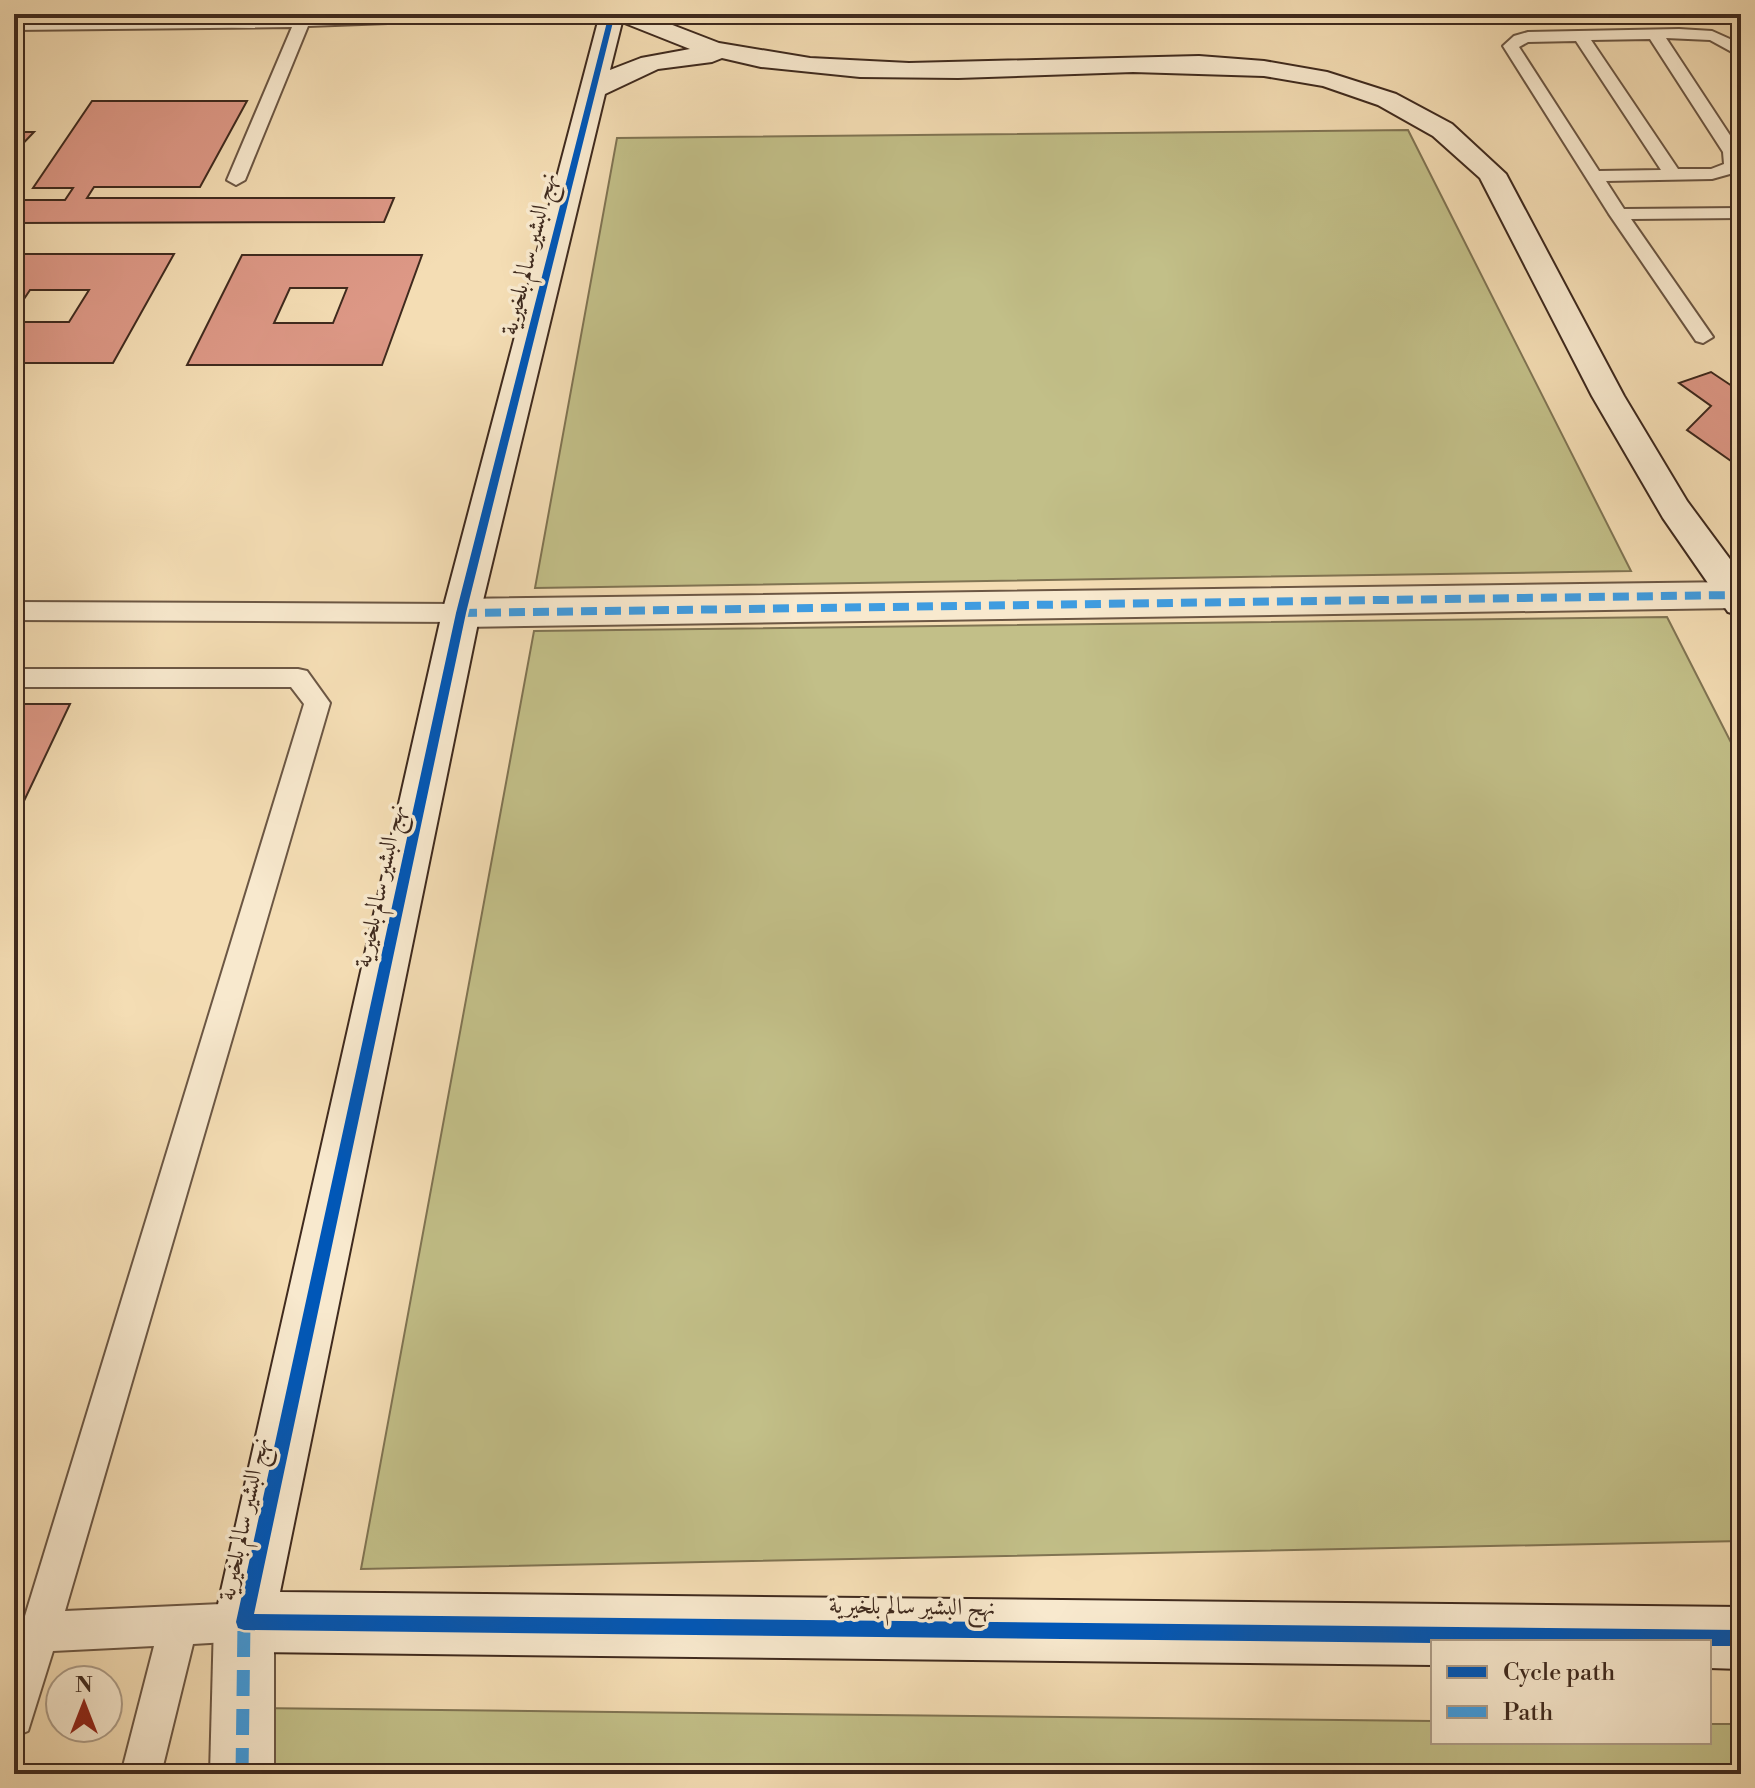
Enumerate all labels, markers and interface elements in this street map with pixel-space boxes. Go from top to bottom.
street label: نهج البشير سالم بلخيرية [494,170,569,340]
street label: نهج البشير سالم بلخيرية [348,801,417,972]
street label: نهج البشير سالم بلخيرية [212,1434,281,1605]
street label: نهج البشير سالم بلخيرية [828,1591,996,1628]
legend [1431,1640,1711,1744]
text: Cycle path [1503,1658,1615,1688]
north arrow [44,1664,124,1744]
text: N [75,1672,93,1699]
text: Path [1503,1698,1553,1728]

